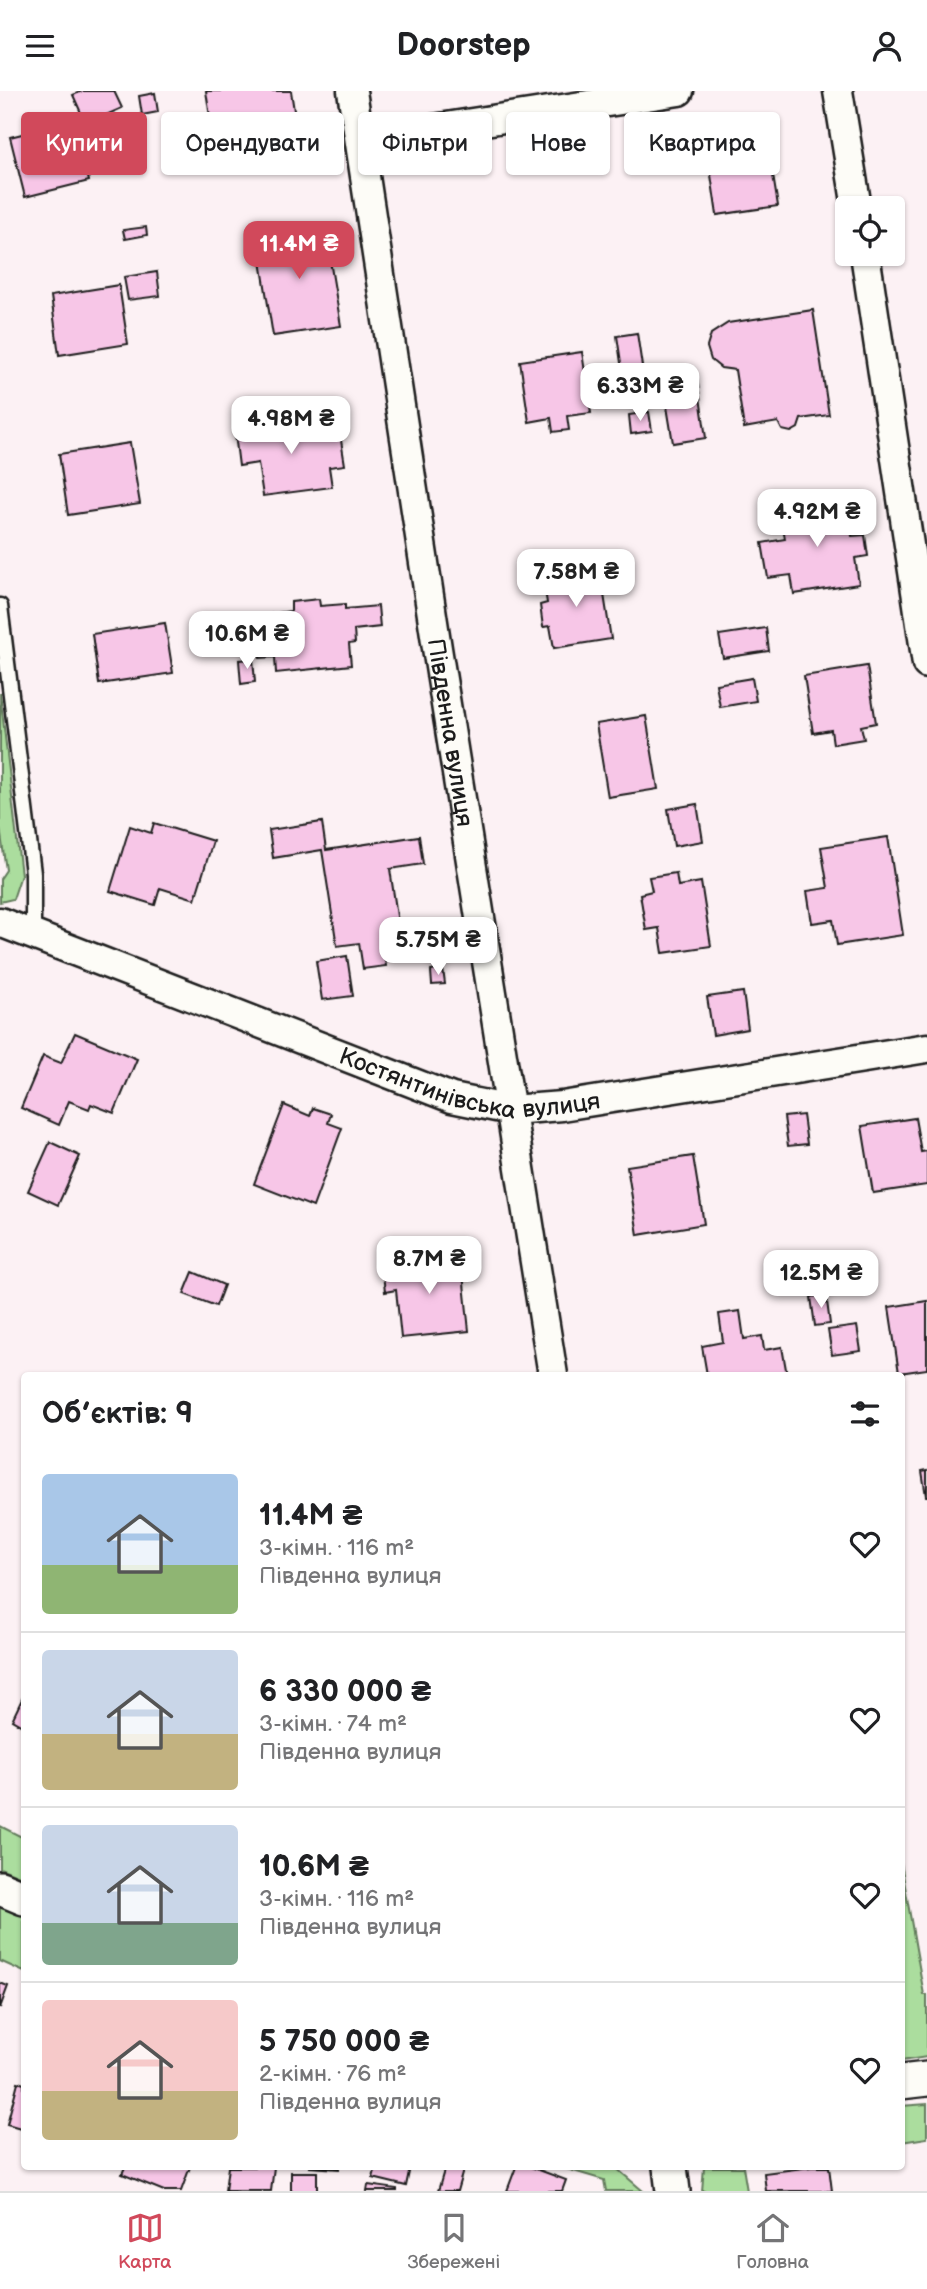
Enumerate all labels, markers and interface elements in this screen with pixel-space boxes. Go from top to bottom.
text: Doorstep [396,26,531,65]
icon: menu [21,27,59,65]
icon: person [868,27,906,65]
chip: Купити [21,112,147,175]
chip: Орендувати [161,112,344,175]
chip: Фільтри [358,112,492,175]
chip: Нове [506,112,610,175]
chip: Квартира [624,112,780,175]
map controls [835,196,905,266]
button: locate [835,196,905,266]
pin: 11.4M ₴ [234,221,364,281]
text: 11.4M ₴ [259,230,339,258]
pin: 6.33M ₴ [575,363,705,423]
text: 6.33M ₴ [596,372,684,400]
pin: 4.98M ₴ [226,397,356,456]
text: 4.98M ₴ [247,405,335,433]
pin: 4.92M ₴ [752,489,882,549]
text: 4.92M ₴ [773,498,861,526]
pin: 7.58M ₴ [511,549,641,609]
text: 7.58M ₴ [533,558,619,586]
pin: 10.6M ₴ [182,611,312,671]
text: 10.6M ₴ [205,620,289,648]
street label: Південна вулиця [421,636,479,829]
pin: 5.75M ₴ [373,917,503,977]
text: 5.75M ₴ [395,926,481,954]
street label: Костянтинівська вулиця [335,1041,602,1126]
pin: 8.7M ₴ [372,1237,486,1296]
text: 8.7M ₴ [393,1245,465,1273]
pin: 12.5M ₴ [756,1251,886,1310]
text: 12.5M ₴ [779,1259,863,1287]
icon: filters [846,1395,884,1433]
text: Об’єктів: 9 [42,1396,193,1432]
text: 11.4M ₴ [259,1498,363,1534]
icon: home [98,1502,182,1586]
icon: heart [846,1525,884,1563]
text: 3-кімн. · 116 m² [259,1534,414,1562]
text: Південна вулиця [259,1562,441,1590]
text: 6 330 000 ₴ [259,1674,431,1710]
icon: home [98,1678,182,1762]
icon: heart [846,1701,884,1739]
text: 3-кімн. · 74 m² [259,1710,407,1738]
text: Південна вулиця [259,1738,441,1766]
text: 10.6M ₴ [259,1849,369,1885]
icon: home [98,1853,182,1937]
icon: heart [846,1876,884,1914]
text: 3-кімн. · 116 m² [259,1885,414,1913]
text: Південна вулиця [259,1913,441,1941]
text: 5 750 000 ₴ [259,2024,429,2060]
icon: home [98,2028,182,2112]
icon: heart [846,2051,884,2089]
text: 2-кімн. · 76 m² [259,2060,406,2088]
text: Південна вулиця [259,2088,441,2116]
tab: Карта [118,2209,172,2274]
tab: Збережені [407,2209,500,2274]
tab: Головна [736,2209,809,2274]

